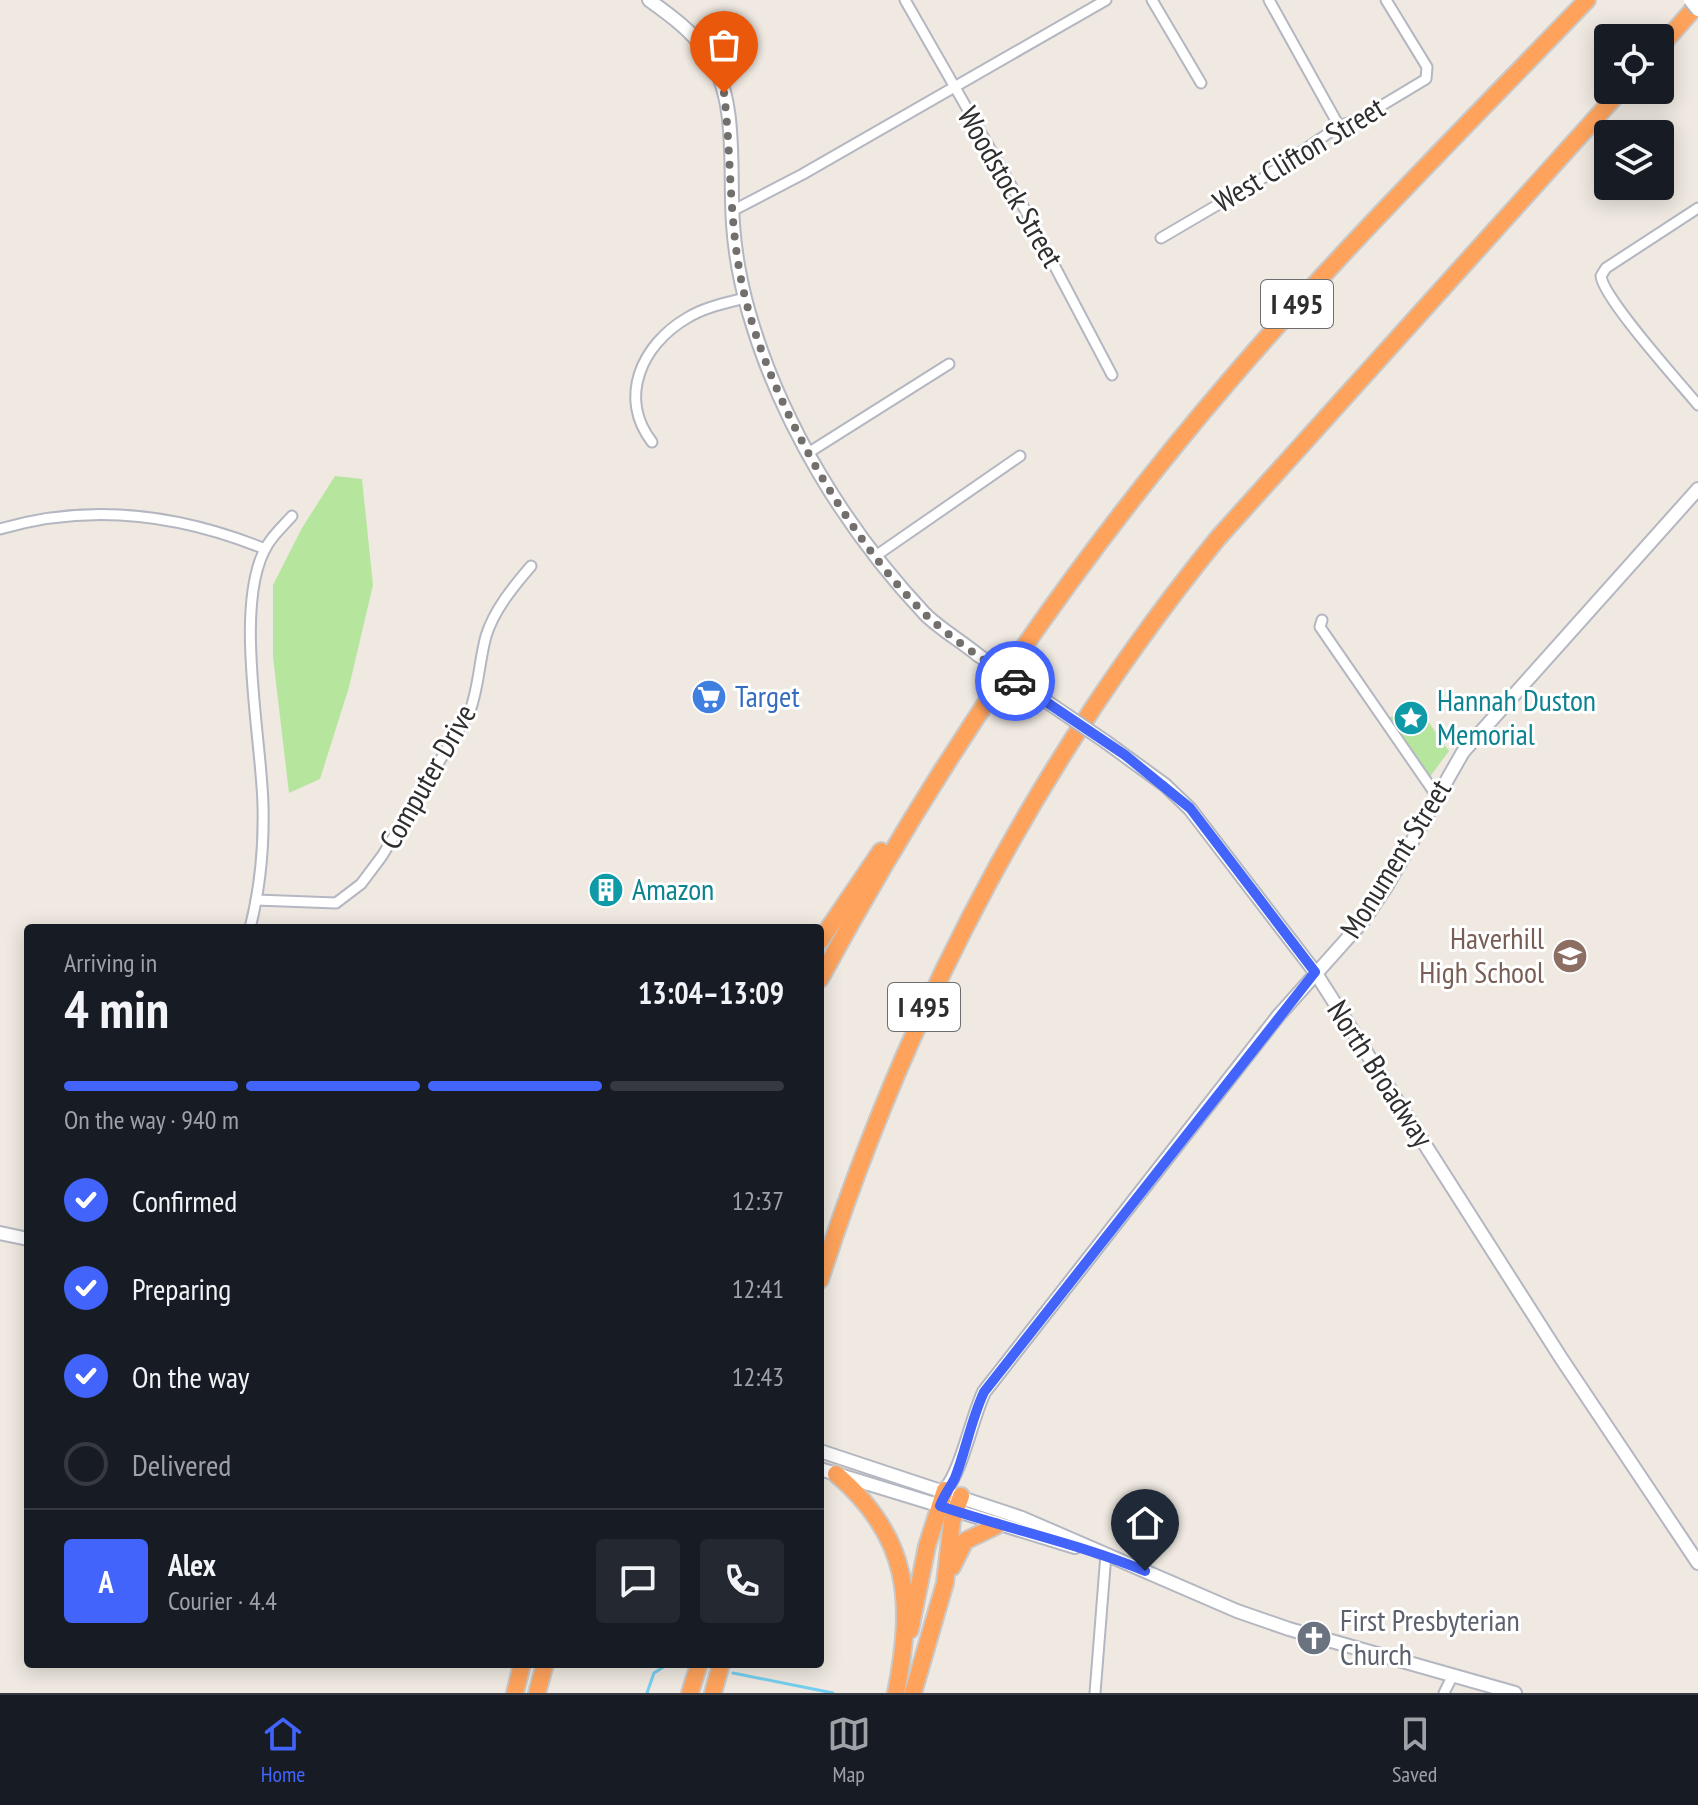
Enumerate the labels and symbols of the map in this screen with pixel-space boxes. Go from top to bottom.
pin [690,11,758,93]
street label: West Clifton Street [1205,87,1392,220]
street label: Woodstock Street [950,99,1073,274]
road number: I 495 [1261,280,1333,328]
courier [975,641,1055,721]
place label: Target [735,676,800,715]
supermarket icon: Target [690,678,728,716]
place label: Hannah Duston Memorial [1437,680,1596,753]
street label: Computer Drive [370,697,484,856]
place icon: Hannah Duston Memorial [1392,699,1430,737]
street label: Monument Street [1330,771,1459,945]
place label: Amazon [632,869,714,908]
building icon: Amazon [587,871,625,909]
place label: Haverhill High School [1419,918,1544,991]
school or university icon: Haverhill High School [1551,937,1589,975]
road number: I 495 [888,983,960,1031]
street label: North Broadway [1319,992,1444,1154]
pin [1111,1489,1179,1571]
place label: First Presbyterian Church [1340,1600,1520,1673]
church icon: First Presbyterian Church [1295,1619,1333,1657]

